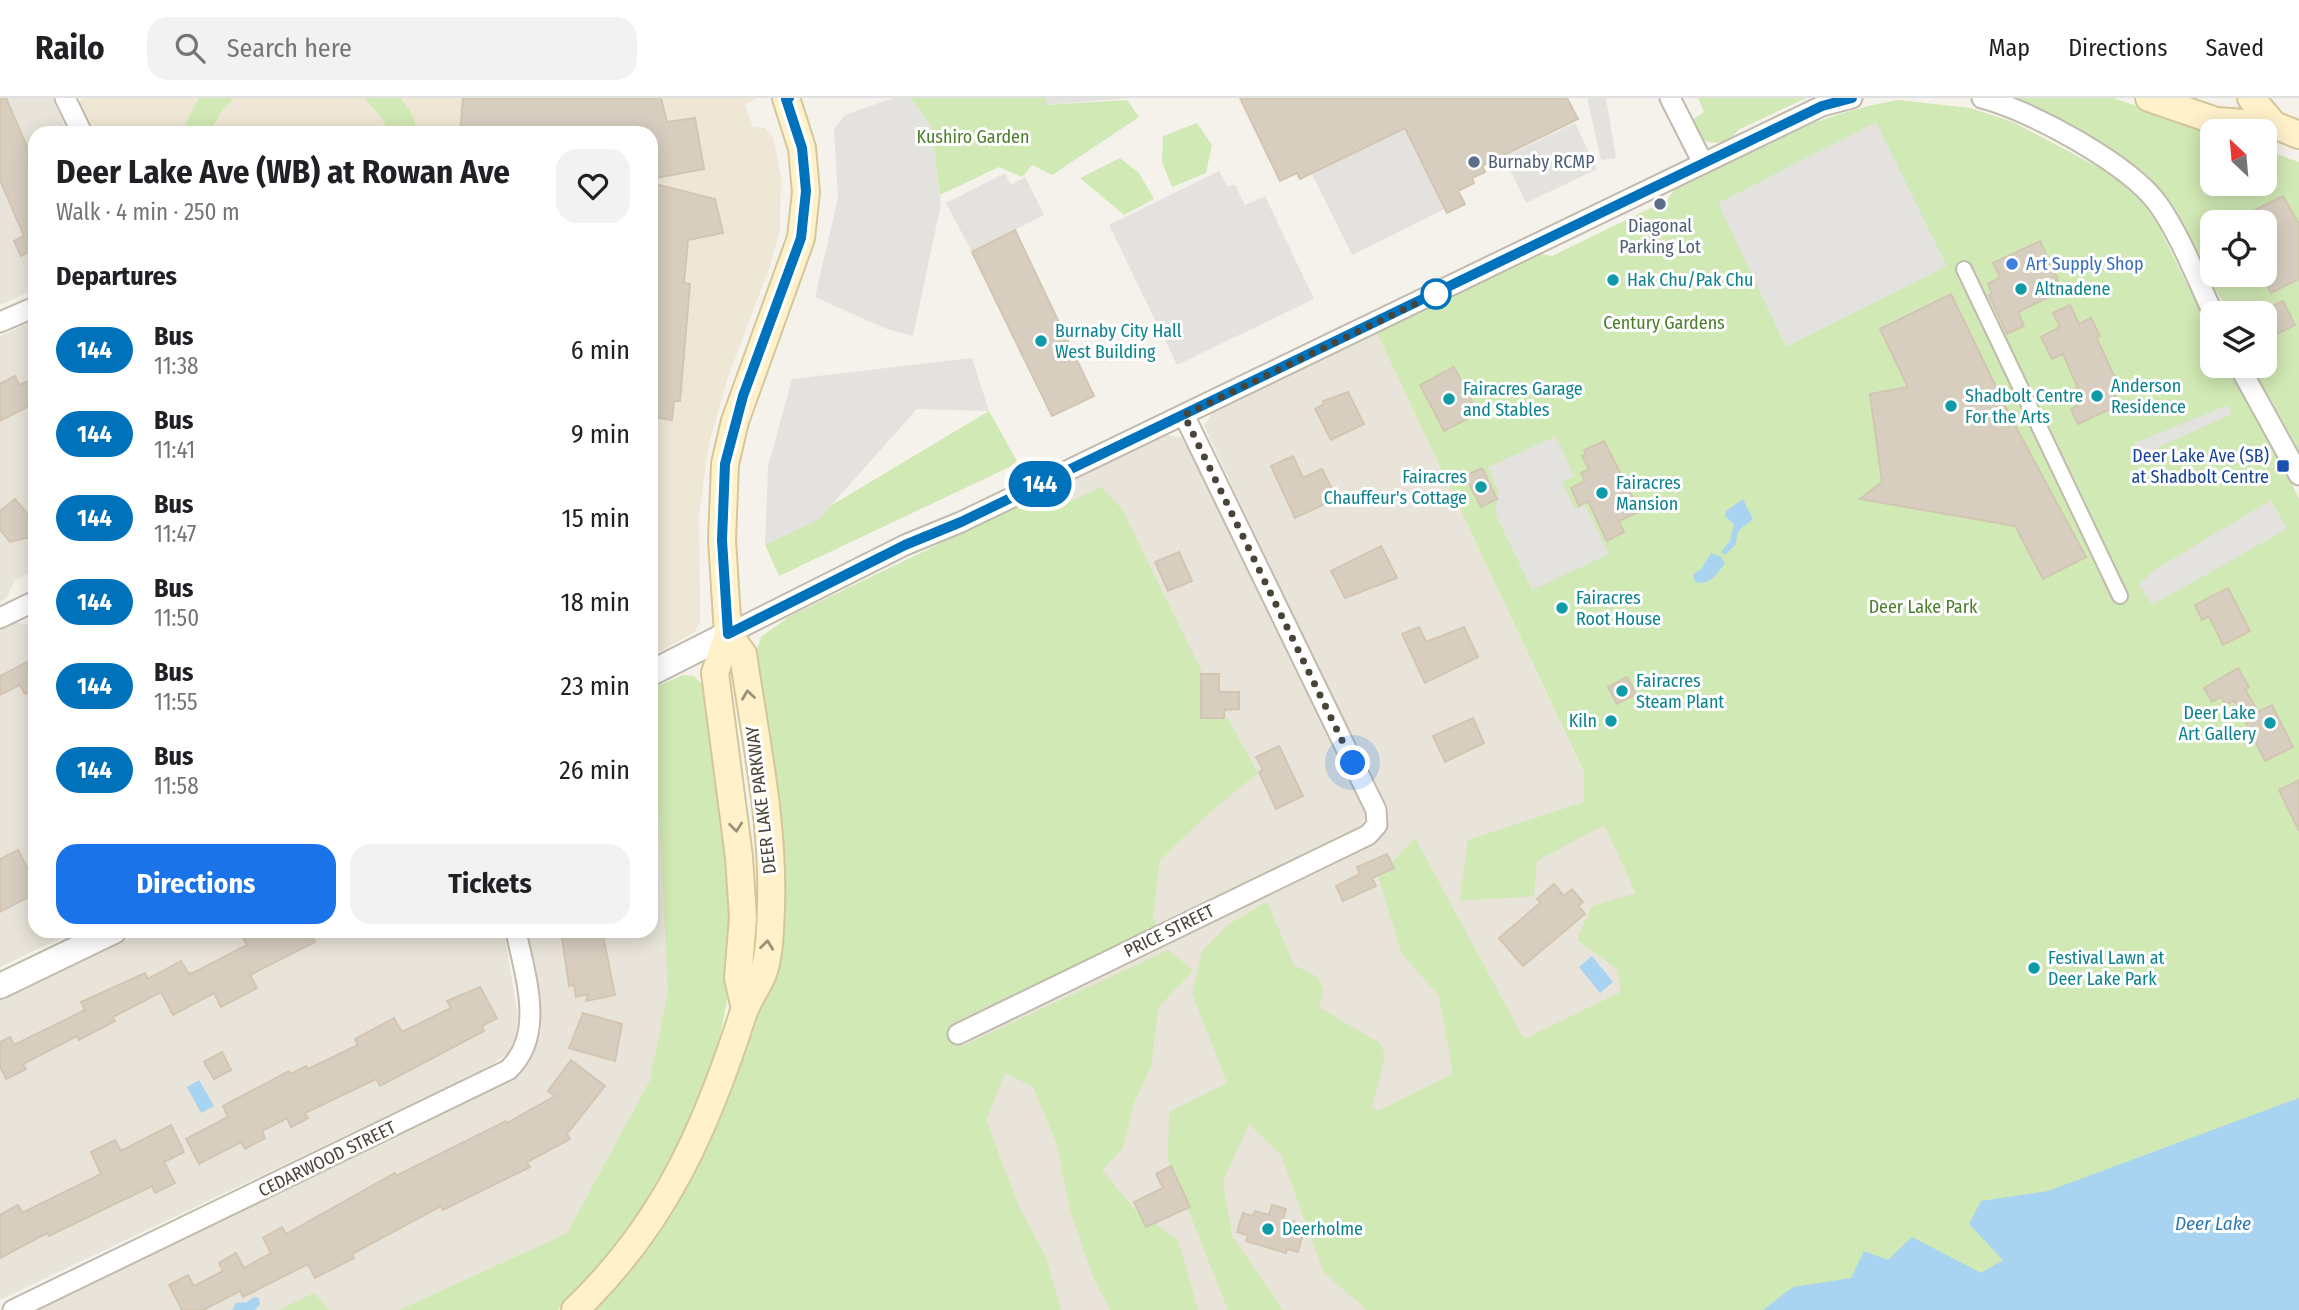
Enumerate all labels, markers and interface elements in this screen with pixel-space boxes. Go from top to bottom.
search box [147,17,637,80]
text: Railo [35,28,105,68]
icon: search [171,29,209,67]
text: Search here [227,33,352,64]
text: Map [1989,34,2030,62]
text: Directions [2068,34,2167,62]
text: Saved [2205,34,2264,62]
north arrow [2200,119,2277,196]
map controls [2200,119,2277,378]
park label: Kushiro Garden [917,126,1029,148]
button: heart [556,149,630,223]
place label: Burnaby RCMP [1488,151,1595,173]
text: Deer Lake Ave (WB) at Rowan Ave [56,152,510,192]
marker: Burnaby RCMP [1466,154,1482,170]
marker: Diagonal Parking Lot [1652,196,1668,212]
text: Walk · 4 min · 250 m [56,198,240,226]
button: locate [2200,210,2277,287]
place label: Diagonal Parking Lot [1619,215,1701,258]
place label: Art Supply Shop [2026,253,2144,275]
marker: Art Supply Shop [2004,256,2020,272]
text: Departures [56,261,177,292]
place label: Hak Chu/Pak Chu [1627,269,1753,291]
marker: Hak Chu/Pak Chu [1605,272,1621,288]
place label: Altnadene [2035,278,2110,300]
unlabelled marker [1421,279,1451,309]
marker: Altnadene [2013,281,2029,297]
button: layers [2200,301,2277,378]
park label: Century Gardens [1603,312,1725,334]
place label: Burnaby City Hall West Building [1055,320,1182,363]
text: Bus [154,321,193,352]
marker: Burnaby City Hall West Building [1033,333,1049,349]
text: 6 min [571,335,630,366]
text: 144 [77,336,112,364]
text: 11:38 [154,352,199,380]
place label: Anderson Residence [2111,375,2186,418]
place label: Fairacres Garage and Stables [1463,378,1583,421]
place label: Shadbolt Centre For the Arts [1965,385,2084,428]
marker: Anderson Residence [2089,388,2105,404]
marker: Fairacres Garage and Stables [1441,391,1457,407]
marker: Shadbolt Centre For the Arts [1943,398,1959,414]
text: Bus [154,405,193,436]
text: 9 min [571,419,630,450]
text: 144 [77,420,112,448]
text: 11:41 [154,436,195,464]
place label: Deer Lake Ave (SB) at Shadbolt Centre [2132,445,2269,488]
marker: Deer Lake Ave (SB) at Shadbolt Centre [2275,458,2291,474]
line badge: 144 [1000,461,1080,507]
place label: Fairacres Chauffeur's Cottage [1324,466,1467,509]
text: 144 [1023,470,1057,498]
place label: Fairacres Mansion [1616,472,1681,515]
marker: Fairacres Chauffeur's Cottage [1473,479,1489,495]
marker: Fairacres Mansion [1594,485,1610,501]
text: Bus [154,489,193,520]
text: 15 min [562,503,630,534]
text: 144 [77,504,112,532]
text: 11:47 [154,520,196,548]
text: Bus [154,573,193,604]
text: 18 min [561,587,630,618]
place label: Fairacres Root House [1576,587,1661,630]
text: 144 [77,588,112,616]
park label: Deer Lake Park [1869,596,1978,618]
marker: Fairacres Root House [1554,600,1570,616]
text: 11:50 [154,604,199,632]
text: Bus [154,657,193,688]
place label: Fairacres Steam Plant [1636,670,1724,713]
text: 23 min [561,671,630,702]
text: 144 [77,672,112,700]
marker: Fairacres Steam Plant [1614,683,1630,699]
text: 11:55 [154,688,198,716]
one-way arrow [741,689,756,700]
place label: Deer Lake Art Gallery [2179,702,2256,745]
place label: Kiln [1569,710,1597,732]
marker: Kiln [1603,713,1619,729]
marker: Deer Lake Art Gallery [2262,715,2278,731]
street label: DEER LAKE PARKWAY [741,725,781,875]
text: Bus [154,741,193,772]
your location [1335,745,1370,780]
text: 26 min [559,755,630,786]
text: 144 [77,756,112,784]
text: 11:58 [154,772,199,800]
one-way arrow [728,822,743,833]
button: Directions [56,844,336,924]
button: Tickets [350,844,630,924]
street label: PRICE STREET [1120,899,1218,962]
one-way arrow [759,940,774,951]
place label: Festival Lawn at Deer Lake Park [2048,947,2165,990]
marker: Festival Lawn at Deer Lake Park [2026,960,2042,976]
street label: CEDARWOOD STREET [255,1116,400,1202]
water label: Deer Lake [2175,1212,2251,1235]
place label: Deerholme [1282,1218,1363,1240]
marker: Deerholme [1260,1221,1276,1237]

